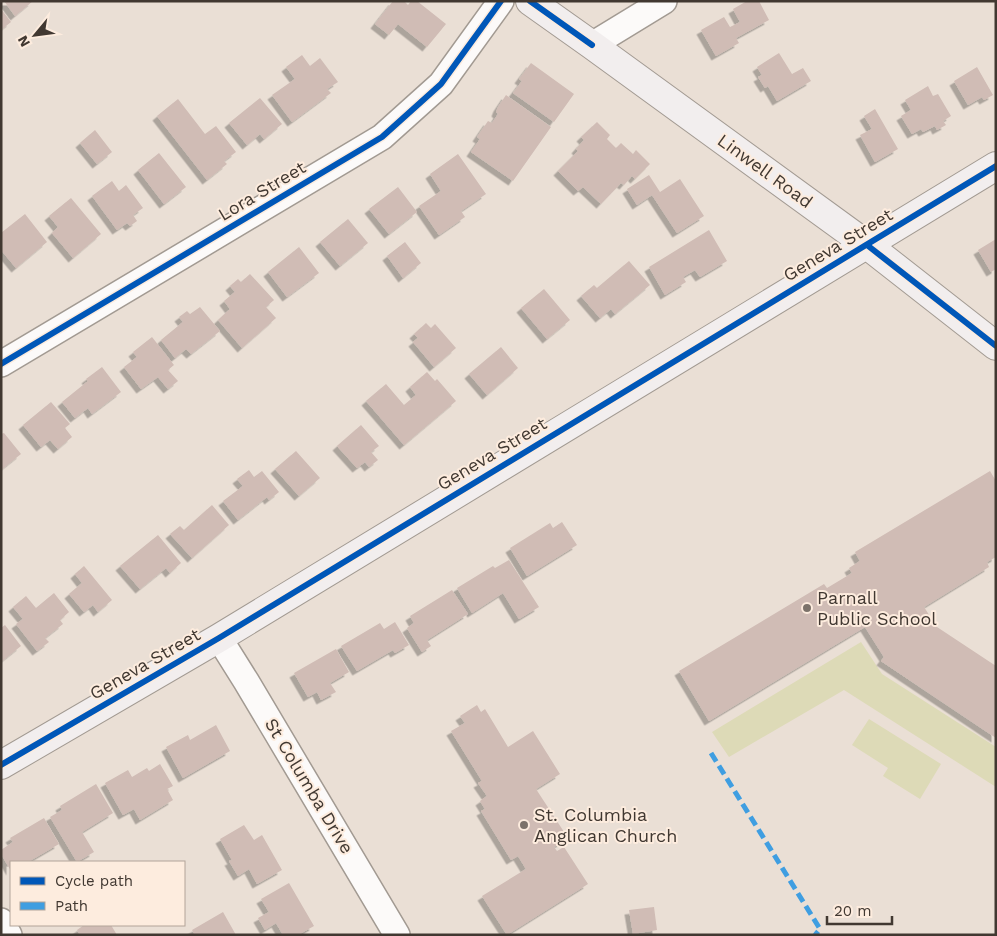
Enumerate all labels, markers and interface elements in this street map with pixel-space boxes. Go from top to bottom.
north arrow [10,10,60,60]
text: N [14,33,33,50]
street label: Linwell Road [714,129,817,212]
street label: Lora Street [214,156,310,225]
street label: Geneva Street [779,203,897,285]
street label: Geneva Street [433,412,551,494]
place label: Parnall Public School [817,587,937,629]
marker: Parnall Public School [801,602,813,614]
street label: Geneva Street [86,623,204,704]
street label: St Columba Drive [261,714,358,857]
place label: St. Columbia Anglican Church [534,804,677,846]
marker: St. Columbia Anglican Church [518,819,530,831]
legend [10,861,185,926]
text: Cycle path [55,872,133,890]
scale bar [827,894,892,926]
text: Path [55,897,88,915]
text: 20 m [834,902,872,920]

